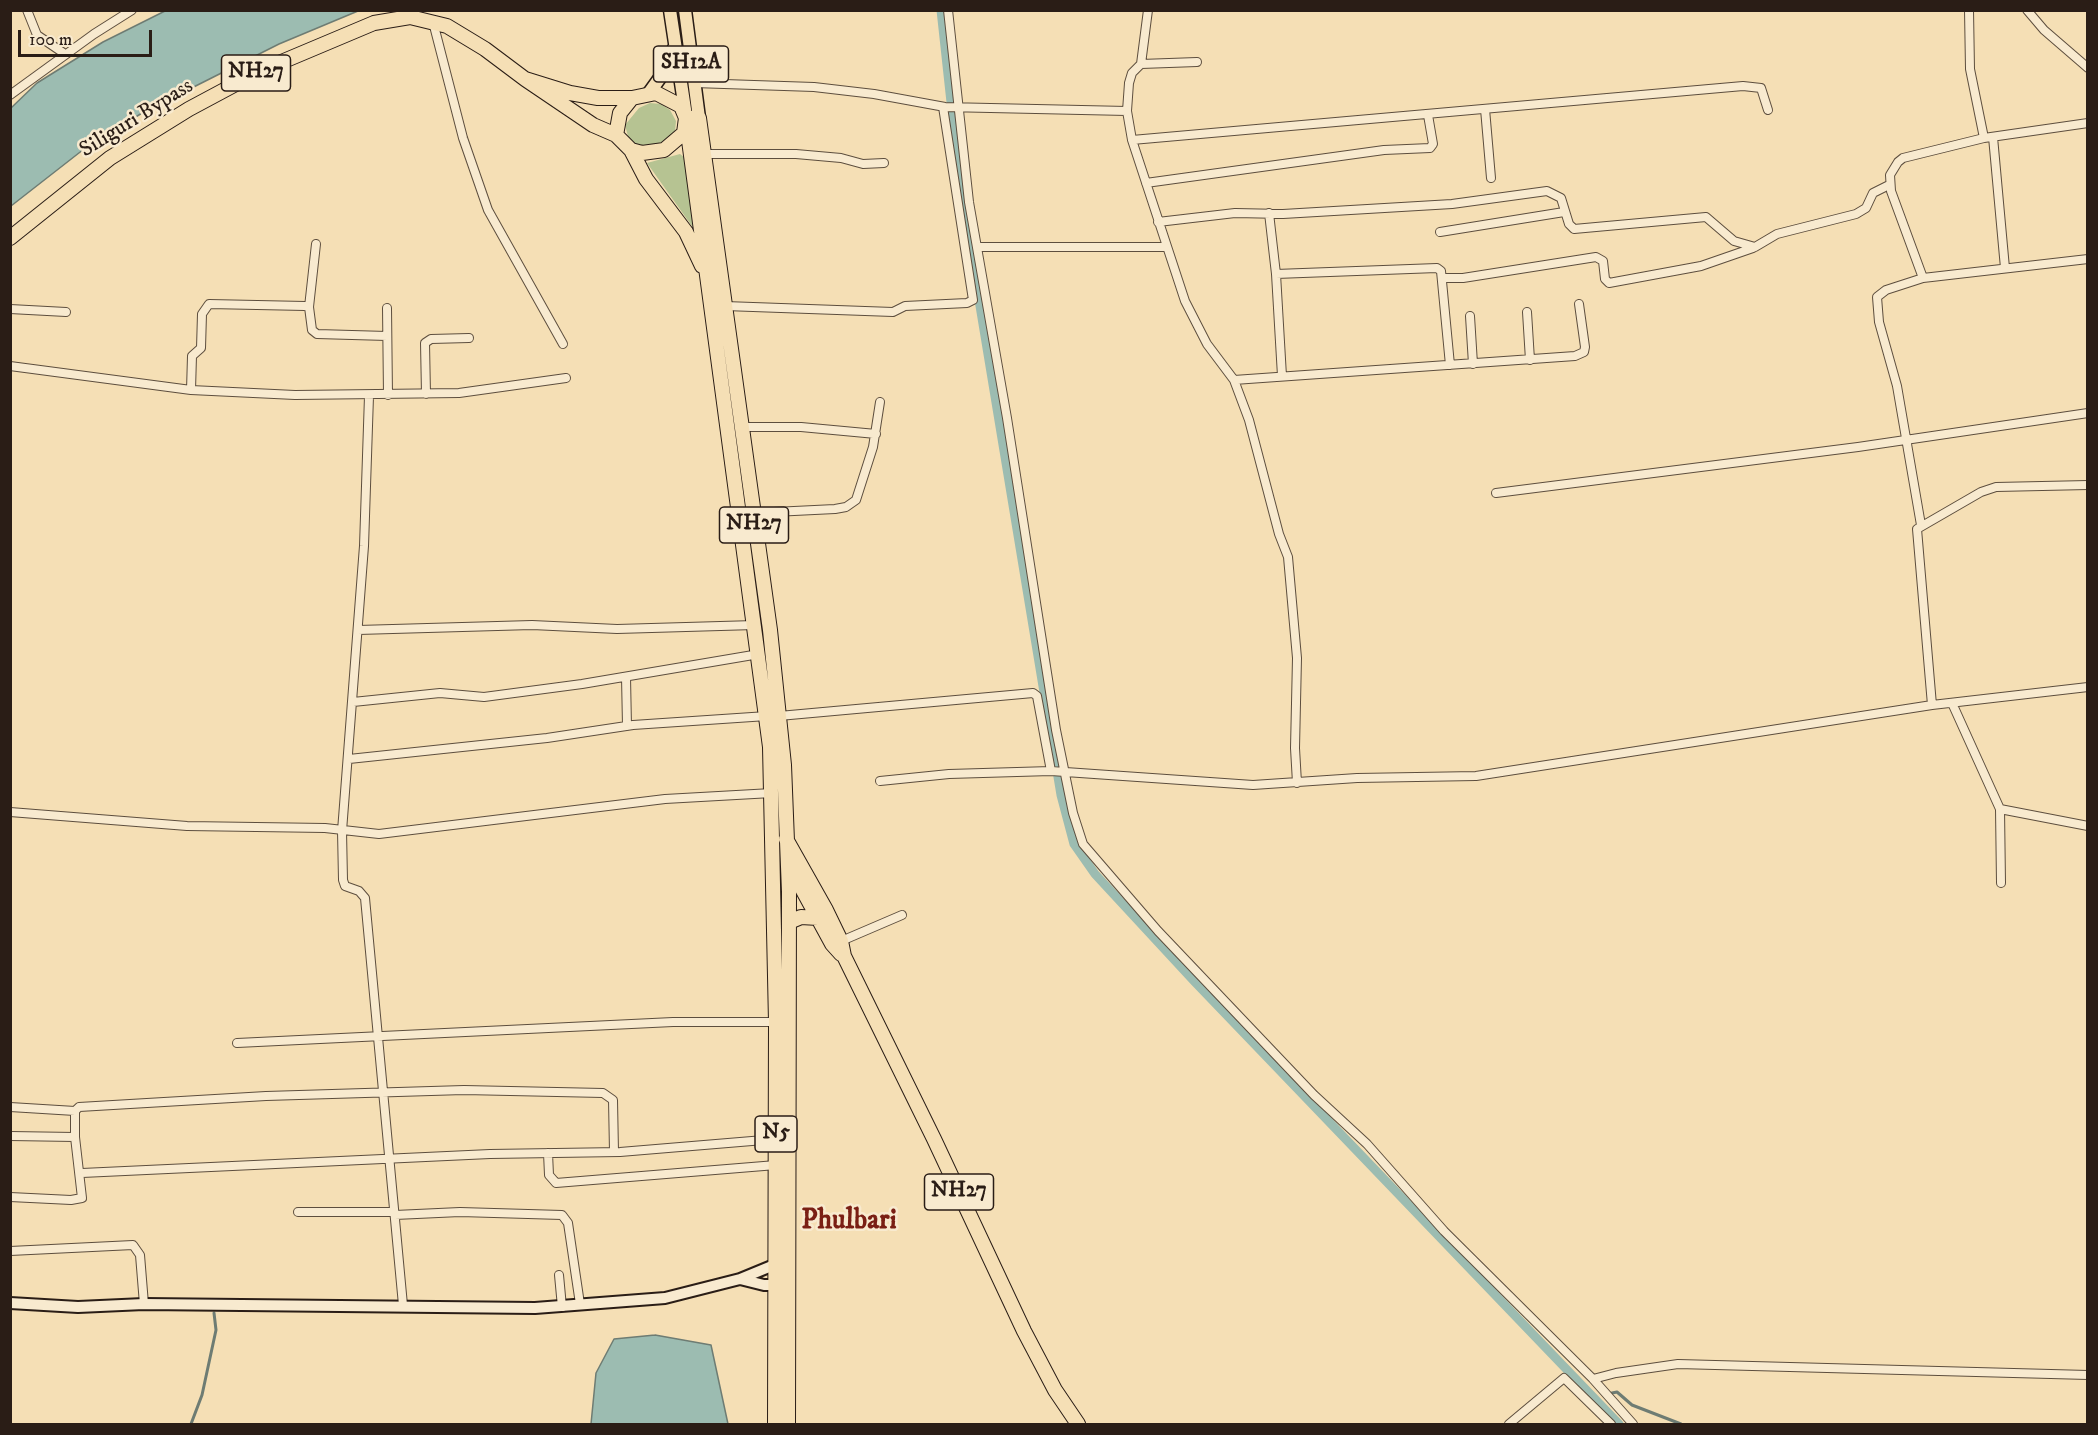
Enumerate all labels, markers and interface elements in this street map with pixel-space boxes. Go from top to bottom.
scale bar [21,18,154,56]
text: 100 m [29,29,72,51]
road number: SH12A [654,46,728,82]
road number: NH27 [222,55,290,91]
street label: Siliguri Bypass [75,74,199,164]
road number: NH27 [720,507,789,543]
road number: N5 [755,1116,797,1152]
road number: NH27 [924,1174,994,1210]
district label: Phulbari [801,1205,897,1239]

